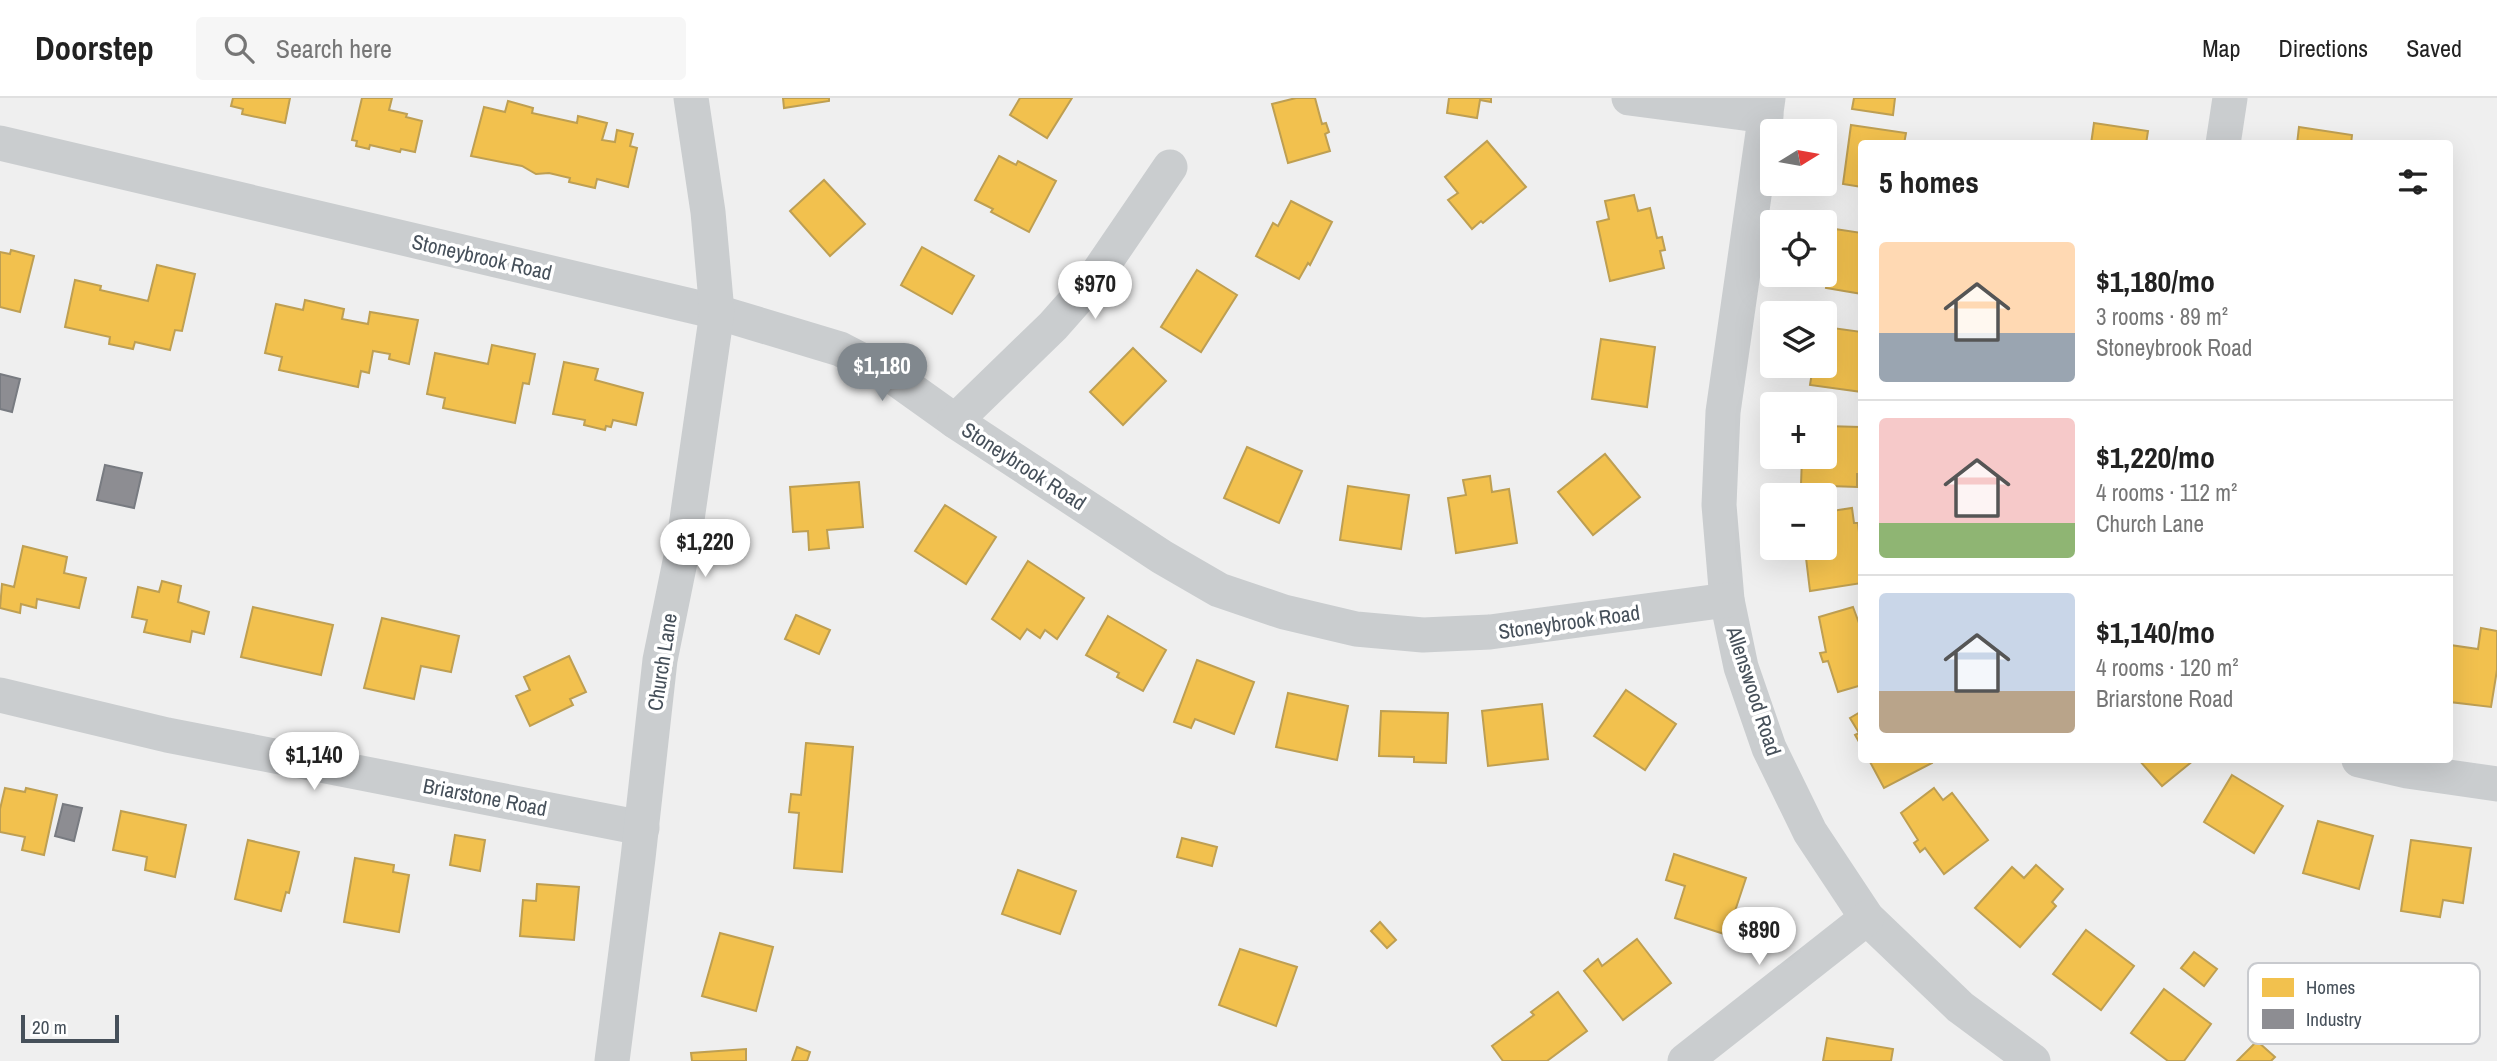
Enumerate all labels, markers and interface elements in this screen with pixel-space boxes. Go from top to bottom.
search box [196,17,686,80]
text: Doorstep [35,26,154,70]
icon: search [220,29,258,67]
text: Search here [276,31,392,66]
text: Map [2202,32,2240,64]
text: Directions [2278,32,2368,64]
text: Saved [2406,32,2462,64]
north arrow [1760,119,1838,196]
map controls [1760,119,1837,560]
text: 5 homes [1879,162,1979,202]
icon: filters [2394,163,2432,201]
button: locate [1760,210,1837,287]
street label: Stoneybrook Road [409,227,555,287]
text: $1,180/mo [2096,261,2215,301]
pin: $970 [1054,262,1136,321]
text: $970 [1074,268,1116,299]
icon: home [1935,270,2019,354]
button: layers [1760,301,1837,378]
text: 3 rooms · 89 m² [2096,301,2228,332]
text: Stoneybrook Road [2096,332,2252,363]
pin: $1,180 [825,344,939,403]
text: $1,180 [853,350,911,381]
button: + [1760,392,1837,469]
street label: Stoneybrook Road [956,415,1092,517]
text: $1,220/mo [2096,437,2215,477]
icon: home [1935,446,2019,530]
text: 4 rooms · 112 m² [2096,477,2237,508]
button: − [1760,483,1837,560]
text: Church Lane [2096,508,2204,539]
pin: $1,220 [648,519,762,579]
text: $1,220 [676,526,734,557]
street label: Stoneybrook Road [1496,598,1642,646]
street label: Church Lane [640,611,684,713]
text: $1,140/mo [2096,612,2215,652]
icon: home [1935,621,2019,705]
street label: Allenswood Road [1719,622,1788,759]
text: 4 rooms · 120 m² [2096,652,2239,683]
text: Briarstone Road [2096,683,2233,714]
pin: $1,140 [257,732,371,792]
text: $1,140 [285,739,343,770]
street label: Briarstone Road [421,771,549,823]
pin: $890 [1718,908,1800,967]
text: $890 [1738,914,1780,945]
legend [2248,963,2480,1044]
text: Homes [2306,974,2356,1000]
text: Industry [2306,1006,2362,1032]
scale bar [21,1012,119,1044]
text: 20 m [32,1014,67,1040]

